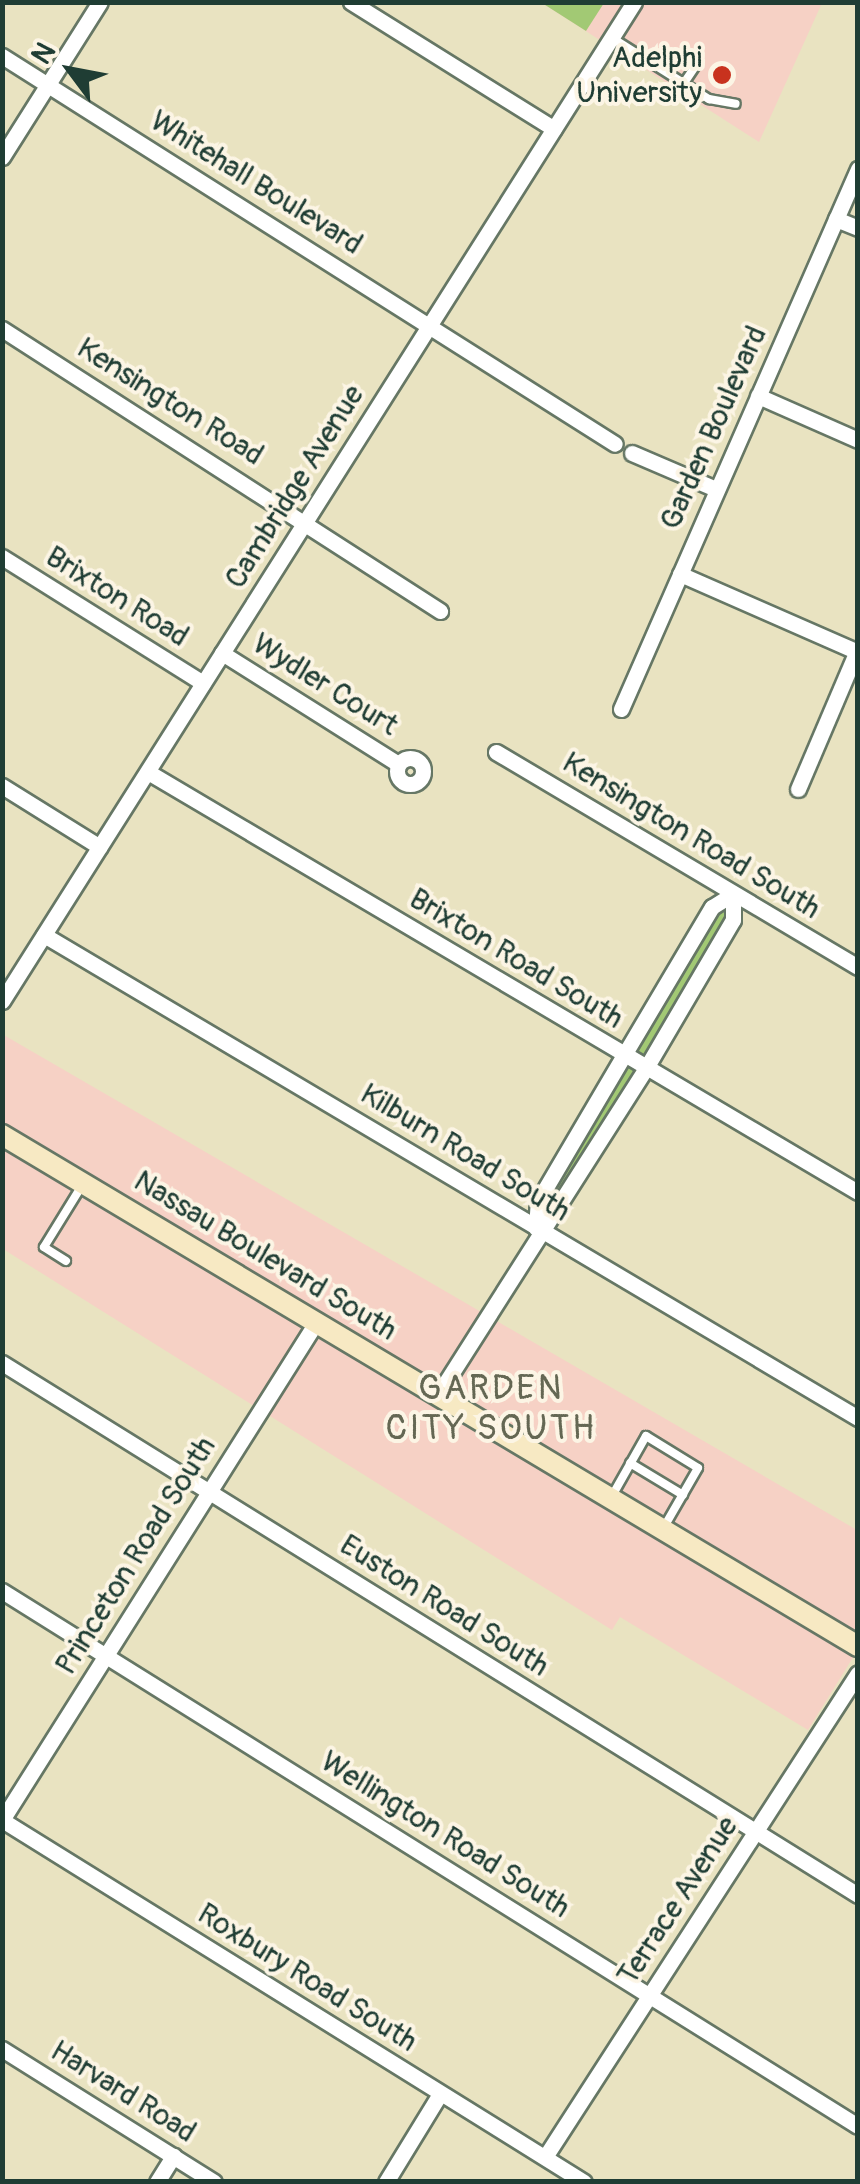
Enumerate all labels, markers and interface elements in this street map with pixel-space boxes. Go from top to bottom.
north arrow [20,20,120,120]
text: N [24,37,64,71]
place label: Adelphi University [576,40,702,110]
marker: Adelphi University [711,64,733,86]
street label: Whitehall Boulevard [143,103,369,263]
street label: Garden Boulevard [653,321,775,535]
street label: Kensington Road [70,330,270,474]
street label: Cambridge Avenue [218,379,372,595]
street label: Brixton Road [39,539,195,655]
street label: Wydler Court [246,626,404,744]
street label: Kensington Road South [556,745,826,927]
street label: Brixton Road South [403,881,629,1037]
street label: Kilburn Road South [354,1076,576,1230]
street label: Nassau Boulevard South [127,1163,403,1349]
district label: GARDEN CITY SOUTH [385,1367,597,1449]
street label: Princeton Road South [48,1430,224,1682]
street label: Euston Road South [333,1527,555,1685]
street label: Wellington Road South [314,1744,576,1926]
street label: Terrace Avenue [610,1810,746,1992]
street label: Roxbury Road South [191,1896,423,2060]
street label: Harvard Road [44,2033,202,2151]

